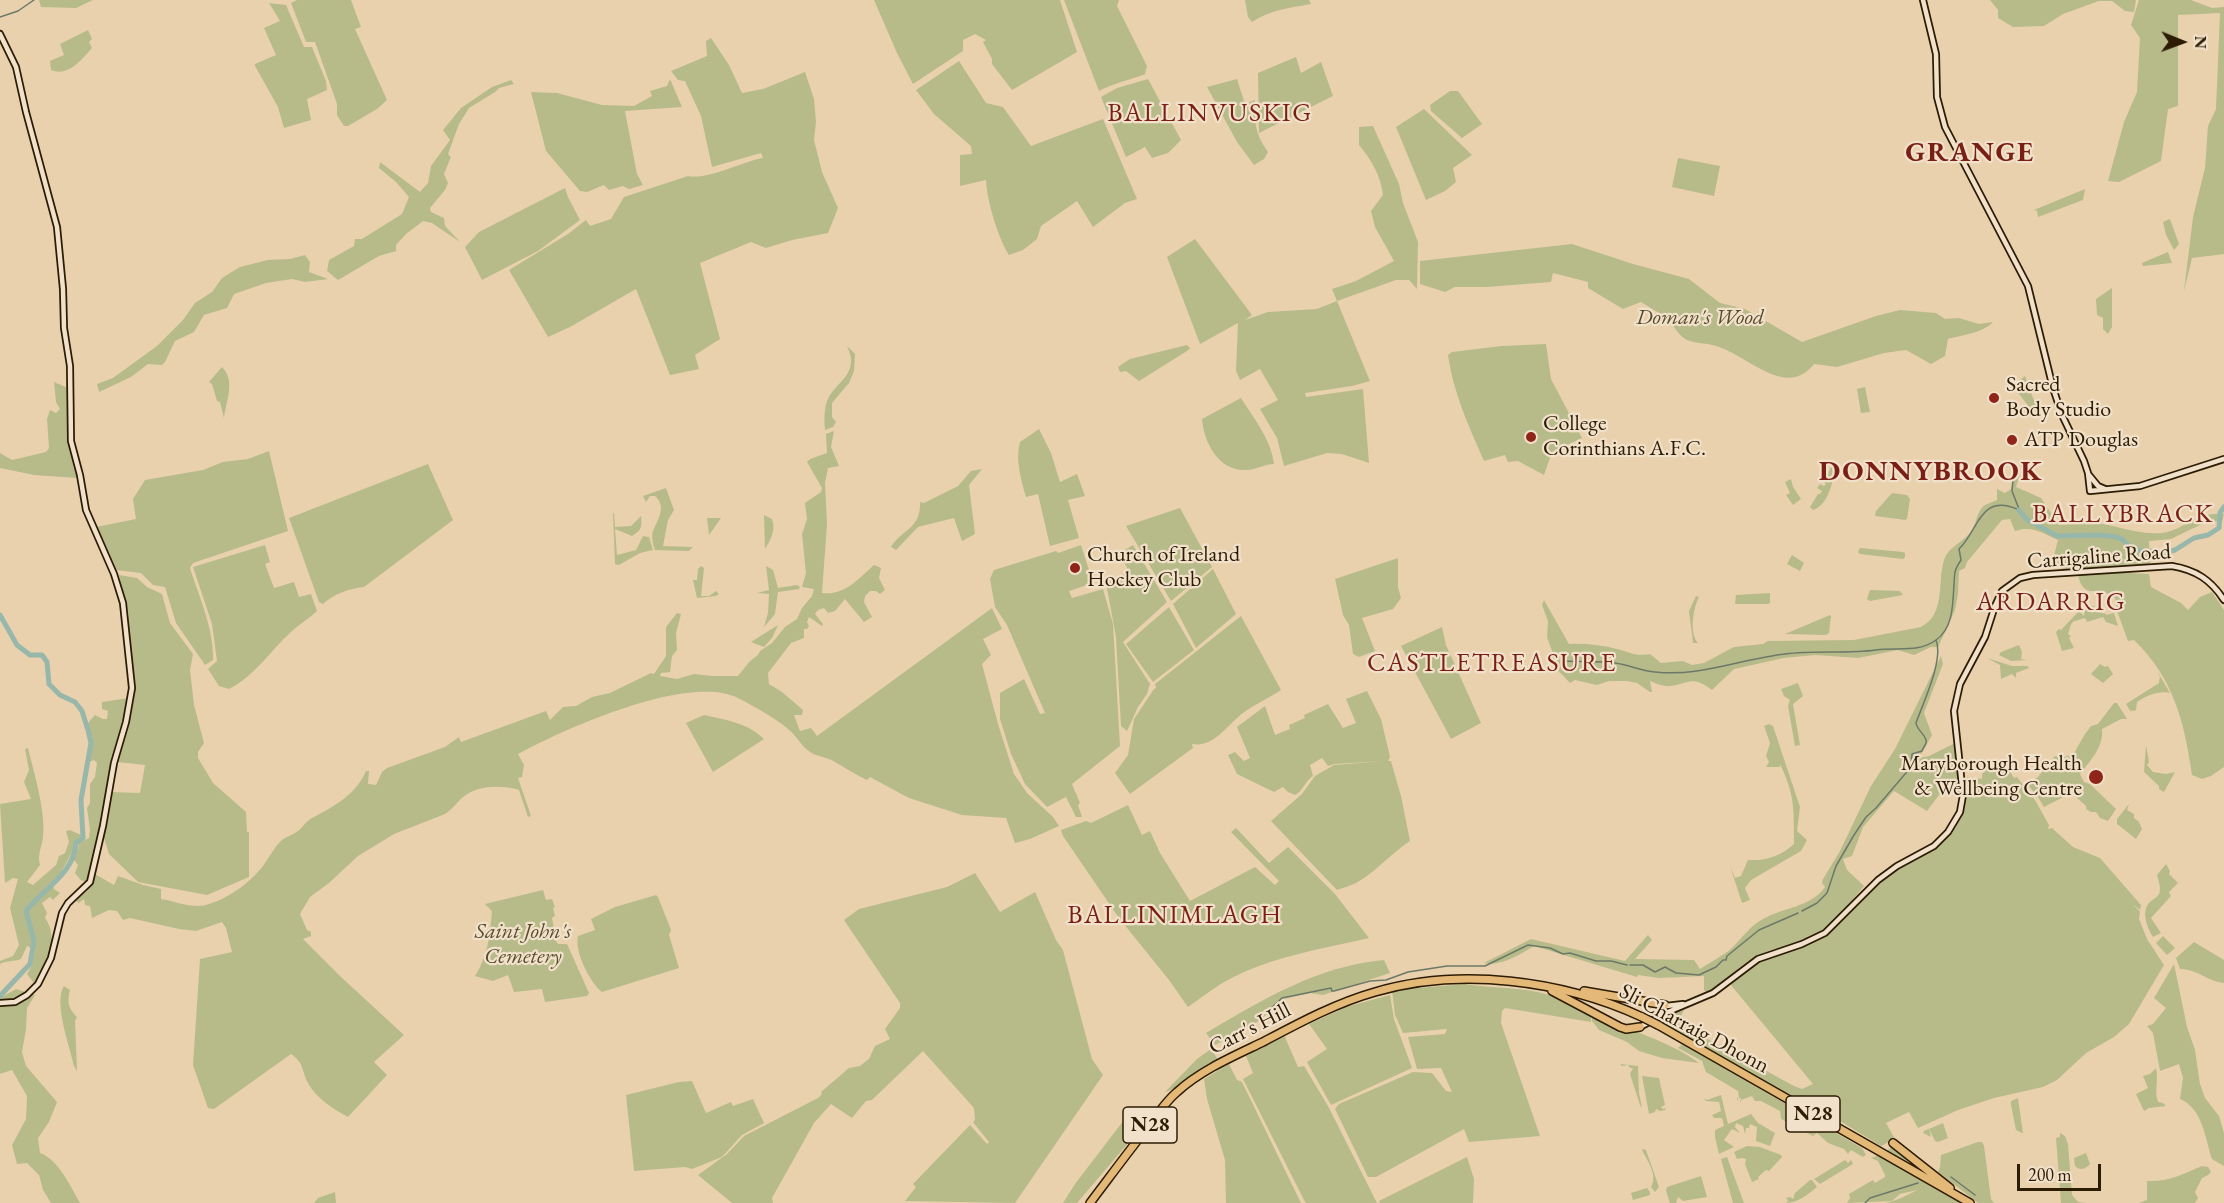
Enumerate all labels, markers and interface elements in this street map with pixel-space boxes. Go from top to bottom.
north arrow [2152,12,2212,72]
text: N [2190,36,2211,49]
district label: BALLINVUSKIG [1107,98,1313,130]
district label: GRANGE [1905,136,2035,170]
park label: Doman's Wood [1636,305,1764,331]
place label: Sacred Body Studio [2006,372,2111,424]
marker: Sacred Body Studio [1987,391,2001,405]
place label: College Corinthians A.F.C. [1543,411,1706,463]
place label: ATP Douglas [2024,427,2138,453]
marker: College Corinthians A.F.C. [1524,430,1538,444]
marker: ATP Douglas [2005,433,2019,447]
district label: DONNYBROOK [1819,455,2043,489]
district label: BALLYBRACK [2032,499,2214,531]
street label: Carrigaline Road [2026,539,2172,575]
place label: Church of Ireland Hockey Club [1087,542,1240,594]
marker: Church of Ireland Hockey Club [1068,561,1082,575]
district label: ARDARRIG [1976,587,2126,619]
district label: CASTLETREASURE [1367,648,1617,680]
place label: Maryborough Health & Wellbeing Centre [1901,751,2082,802]
marker: Maryborough Health & Wellbeing Centre [2087,768,2105,786]
district label: BALLINIMLAGH [1067,900,1283,932]
park label: Saint John's Cemetery [475,919,571,970]
street label: Sli Charraig Dhonn [1615,978,1773,1080]
street label: Carr's Hill [1204,997,1296,1061]
road number: N28 [1786,1096,1840,1132]
road number: N28 [1123,1107,1177,1143]
scale bar [2020,1152,2104,1190]
text: 200 m [2028,1163,2072,1186]

